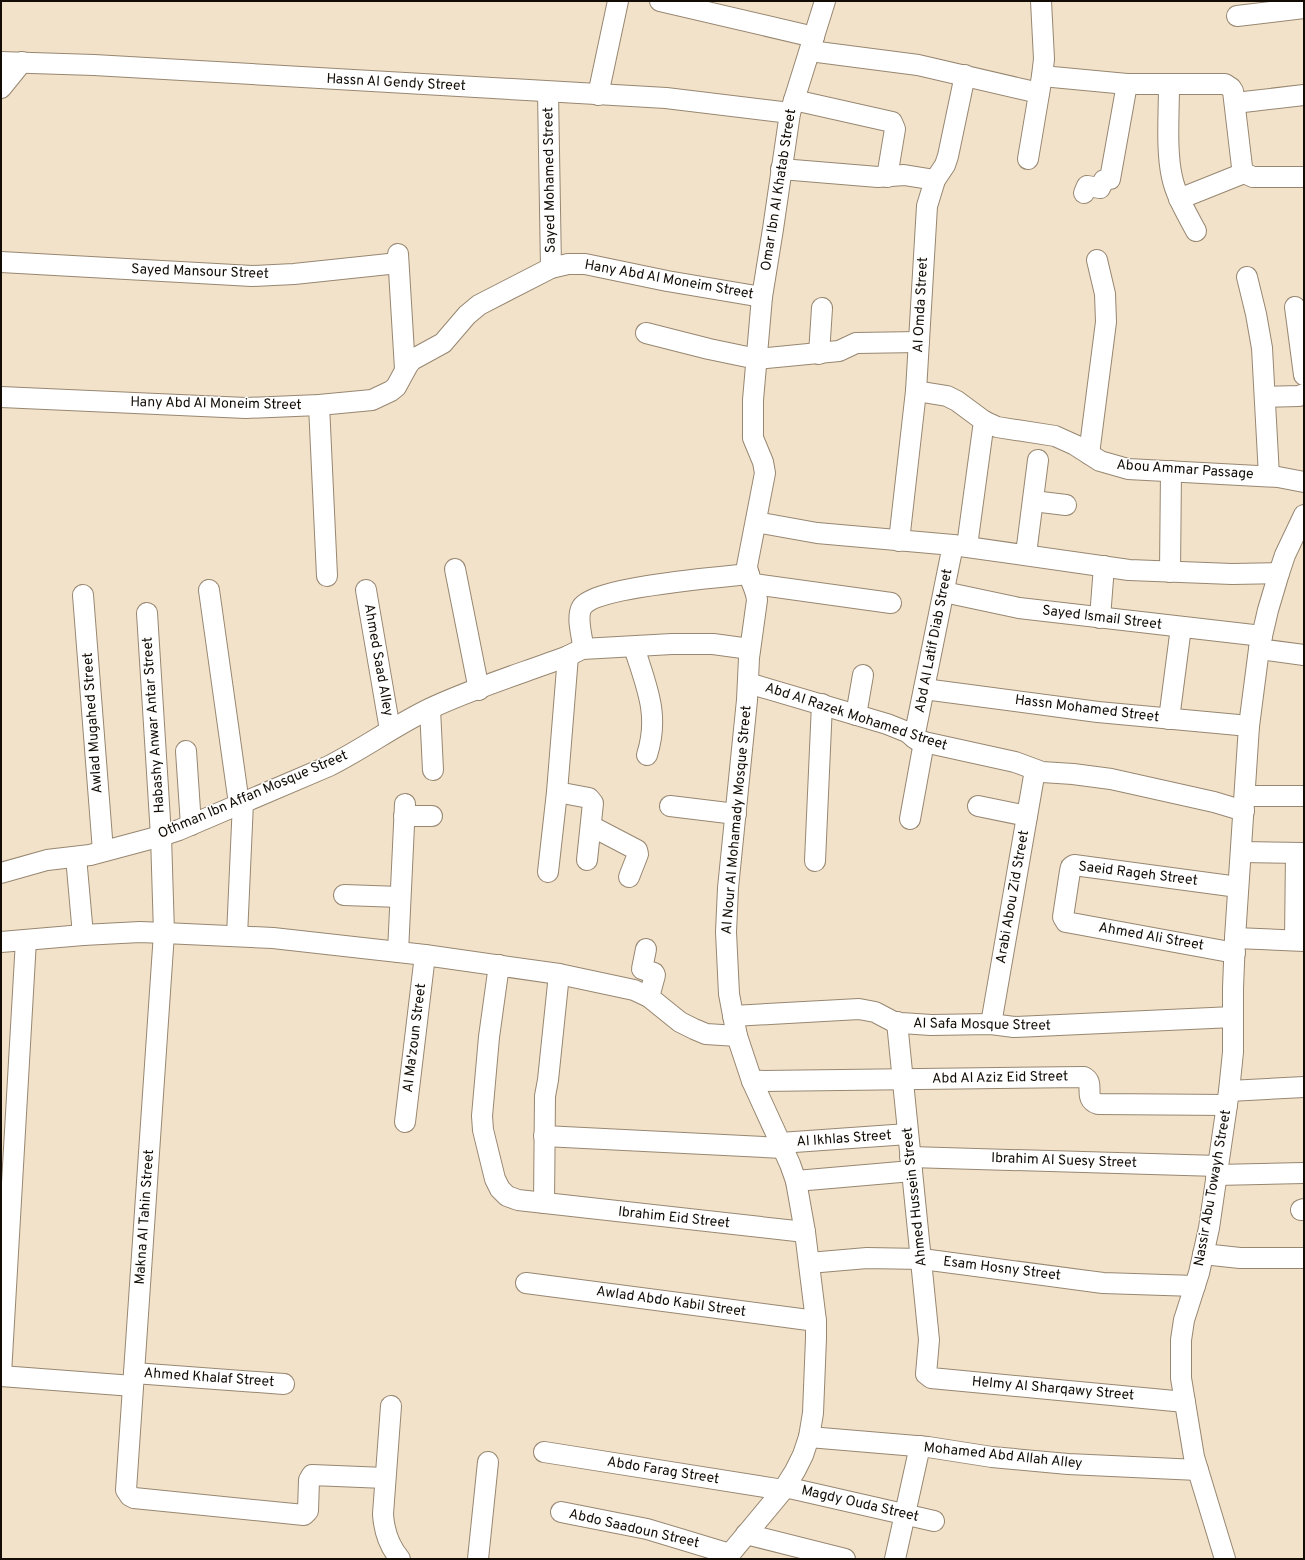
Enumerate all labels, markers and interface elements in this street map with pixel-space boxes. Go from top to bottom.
street label: Hassn Al Gendy Street [326,71,466,95]
street label: Sayed Mohamed Street [540,107,560,253]
street label: Omar Ibn Al Khatab Street [758,108,800,272]
street label: Hany Abd Al Moneim Street [583,257,755,303]
street label: Al Omda Street [910,257,932,353]
street label: Sayed Mansour Street [131,261,269,283]
street label: Hany Abd Al Moneim Street [130,394,302,414]
street label: Abou Ammar Passage [1116,457,1254,483]
street label: Abd Al Latif Diab Street [912,568,956,714]
street label: Ahmed Saad Alley [360,602,396,718]
street label: Sayed Ismail Street [1041,602,1163,634]
street label: Habashy Anwar Antar Street [139,636,169,814]
street label: Awlad Mugahed Street [80,652,106,794]
street label: Abd Al Razek Mohamed Street [763,679,949,755]
street label: Hassn Mohamed Street [1014,692,1160,726]
street label: Al Nour Al Mohamady Mosque Street [719,705,755,935]
street label: Othman Ibn Affan Mosque Street [156,747,350,843]
street label: Arabi Abou Zid Street [993,829,1033,965]
street label: Saeid Rageh Street [1077,858,1199,890]
street label: Ahmed Ali Street [1097,919,1205,955]
street label: Al Ma'zoun Street [400,982,430,1094]
street label: Al Safa Mosque Street [913,1015,1051,1035]
street label: Abd Al Aziz Eid Street [932,1068,1068,1088]
street label: Nassir Abu Towayh Street [1191,1108,1235,1268]
street label: Ahmed Hussein Street [899,1126,931,1268]
street label: Al Ikhlas Street [796,1127,892,1151]
street label: Makna Al Tahin Street [132,1149,158,1285]
street label: Ibrahim Al Suesy Street [991,1150,1137,1172]
street label: Ibrahim Eid Street [617,1204,731,1232]
street label: Esam Hosny Street [942,1253,1062,1285]
street label: Awlad Abdo Kabil Street [595,1283,747,1321]
street label: Ahmed Khalaf Street [143,1365,275,1391]
street label: Helmy Al Sharqawy Street [971,1373,1135,1405]
street label: Mohamed Abd Allah Alley [923,1439,1083,1473]
street label: Abdo Farag Street [606,1454,720,1488]
street label: Magdy Ouda Street [800,1482,920,1526]
street label: Abdo Saadoun Street [567,1506,701,1552]

